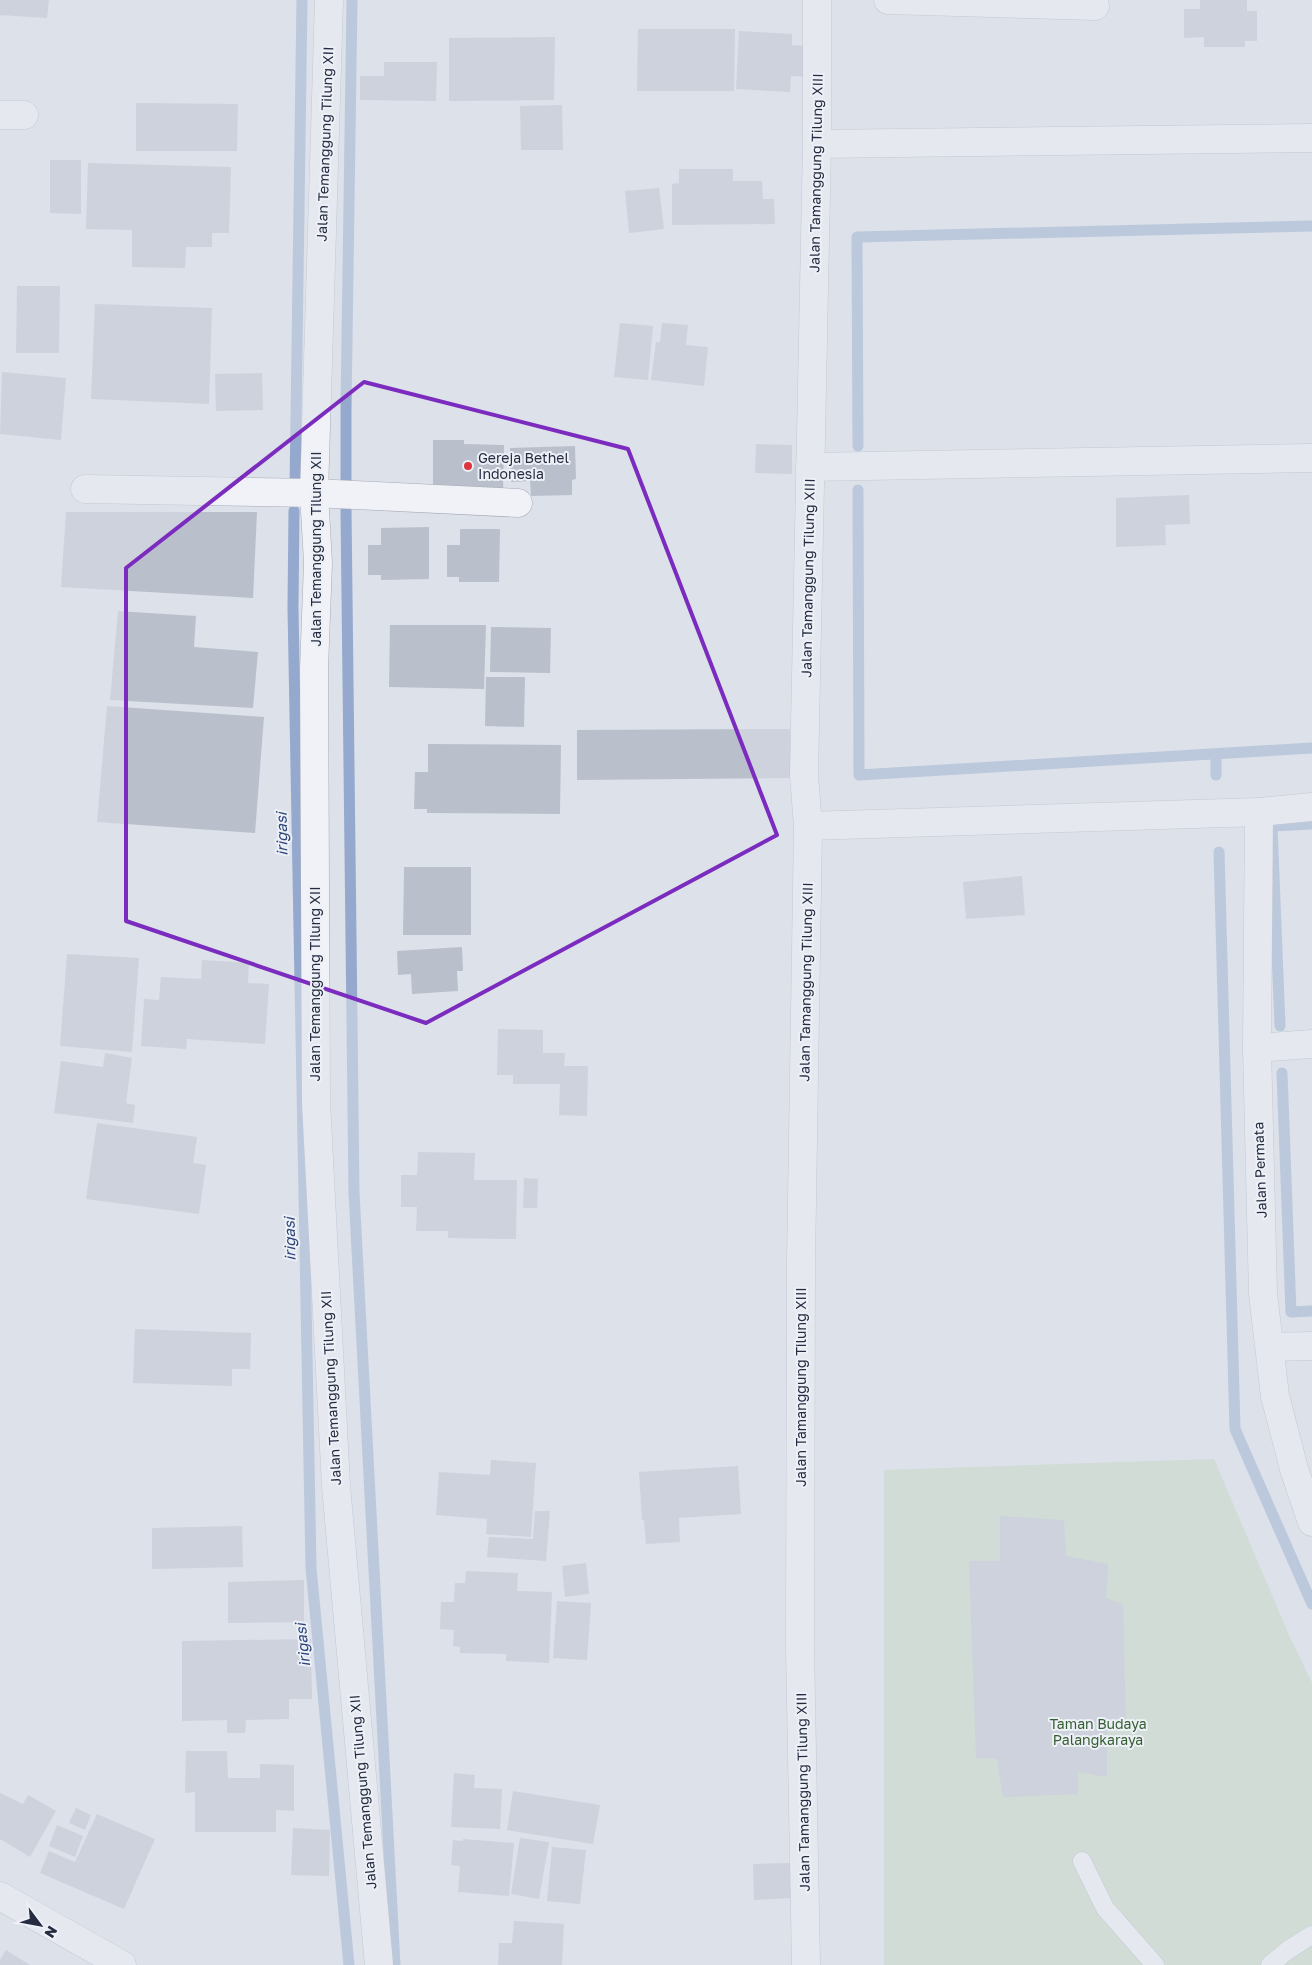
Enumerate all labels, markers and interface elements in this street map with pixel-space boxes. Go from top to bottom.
street label: Jalan Temanggung Tilung XII [313,46,336,242]
street label: Jalan Tamanggung Tilung XIII [805,73,826,273]
place label: Gereja Bethel Indonesia [478,449,569,482]
street label: Jalan Temanggung Tilung XII [307,451,324,647]
marker: Gereja Bethel Indonesia [462,460,474,472]
street label: Jalan Tamanggung Tilung XIII [797,478,818,678]
water label: irigasi [272,810,291,856]
street label: Jalan Tamanggung Tilung XIII [795,882,816,1082]
street label: Jalan Temanggung Tilung XII [306,886,323,1082]
street label: Jalan Permata [1249,1122,1270,1219]
water label: irigasi [280,1215,299,1261]
street label: Jalan Tamanggung Tilung XIII [792,1287,809,1487]
street label: Jalan Temanggung Tilung XII [317,1290,344,1486]
water label: irigasi [291,1620,314,1668]
street label: Jalan Tamanggung Tilung XIII [792,1692,813,1892]
street label: Jalan Temanggung Tilung XII [346,1694,379,1890]
park label: Taman Budaya Palangkaraya [1049,1715,1147,1748]
north arrow [15,1900,65,1950]
text: N [41,1923,61,1941]

